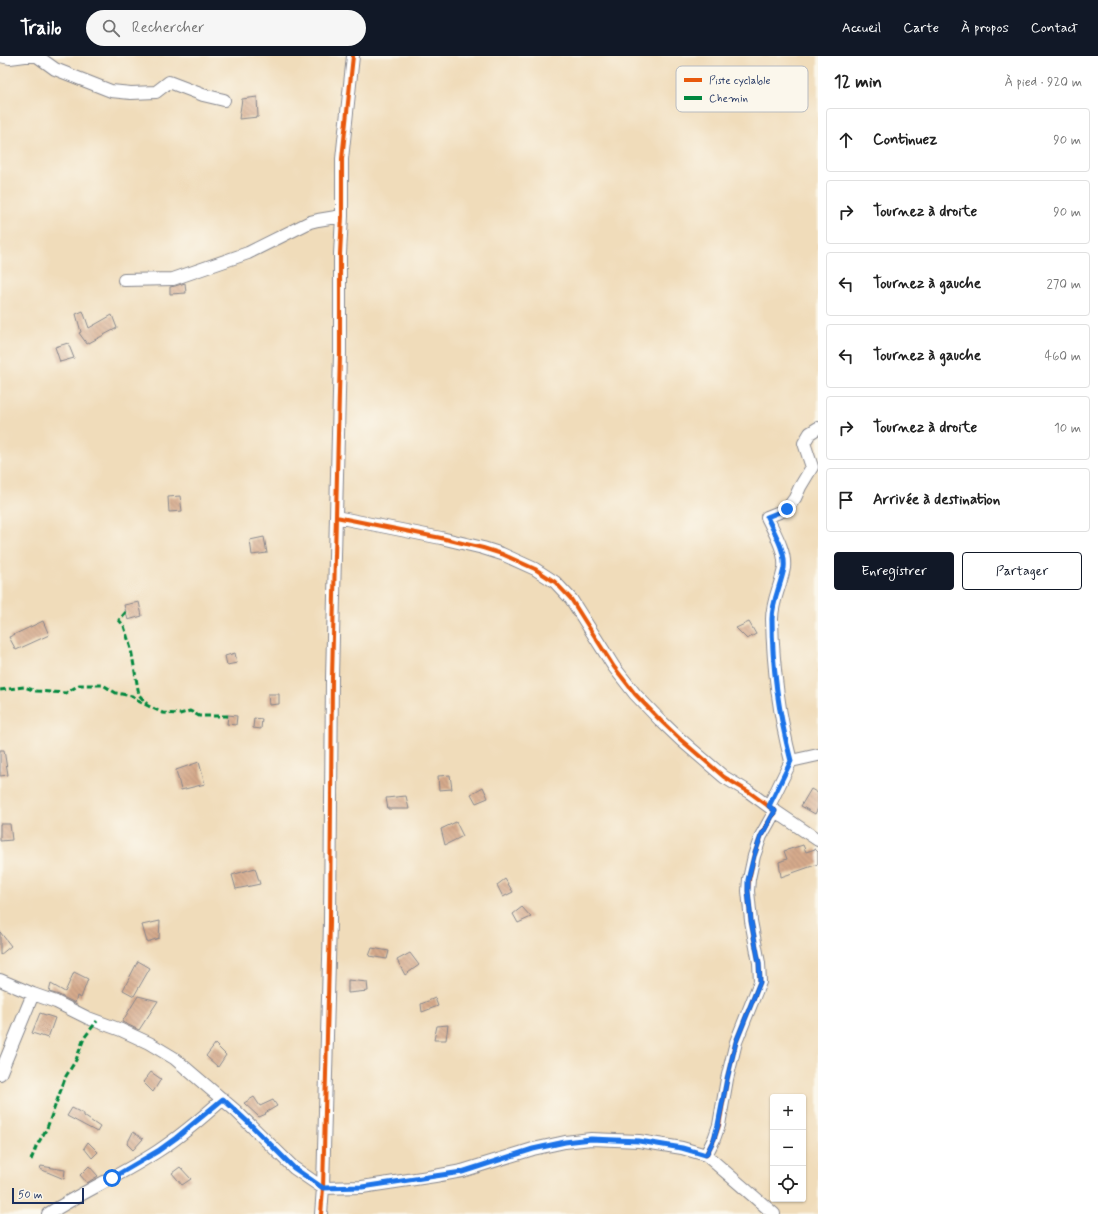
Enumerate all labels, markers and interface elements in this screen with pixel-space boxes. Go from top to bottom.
search box [86,10,366,46]
text: Trailo [20,16,62,41]
icon: search [100,17,122,39]
text: Rechercher [132,18,205,38]
text: Accueil [842,19,881,37]
text: Carte [903,19,939,37]
text: À propos [961,19,1009,37]
text: Contact [1031,19,1078,37]
legend [676,66,808,112]
text: 12 min [834,71,882,93]
text: Piste cyclable [709,74,770,88]
text: À pied · 920 m [1004,74,1082,91]
text: Chemin [709,92,748,106]
icon: ahead [835,129,857,151]
text: Continuez [873,130,937,150]
text: 90 m [1053,132,1081,149]
icon: right [835,201,857,223]
text: Tournez à droite [873,202,977,222]
text: 90 m [1053,204,1081,221]
icon: left [835,273,857,295]
text: Tournez à gauche [873,274,981,294]
text: 270 m [1046,276,1081,293]
icon: left [835,345,857,367]
text: Tournez à gauche [873,346,981,366]
text: 460 m [1045,348,1081,365]
icon: right [835,417,857,439]
text: Tournez à droite [873,418,977,438]
text: 10 m [1054,420,1081,437]
icon: arrive [835,489,857,511]
text: Arrivée à destination [873,490,1000,510]
route end [778,500,796,518]
button: Enregistrer [834,552,954,590]
button: Partager [962,552,1082,590]
map controls [770,1094,806,1202]
button: + [770,1094,806,1130]
button: − [770,1130,806,1166]
button: locate [770,1166,806,1202]
route start [103,1169,121,1187]
scale bar [12,1186,84,1205]
text: 50 m [18,1188,43,1202]

